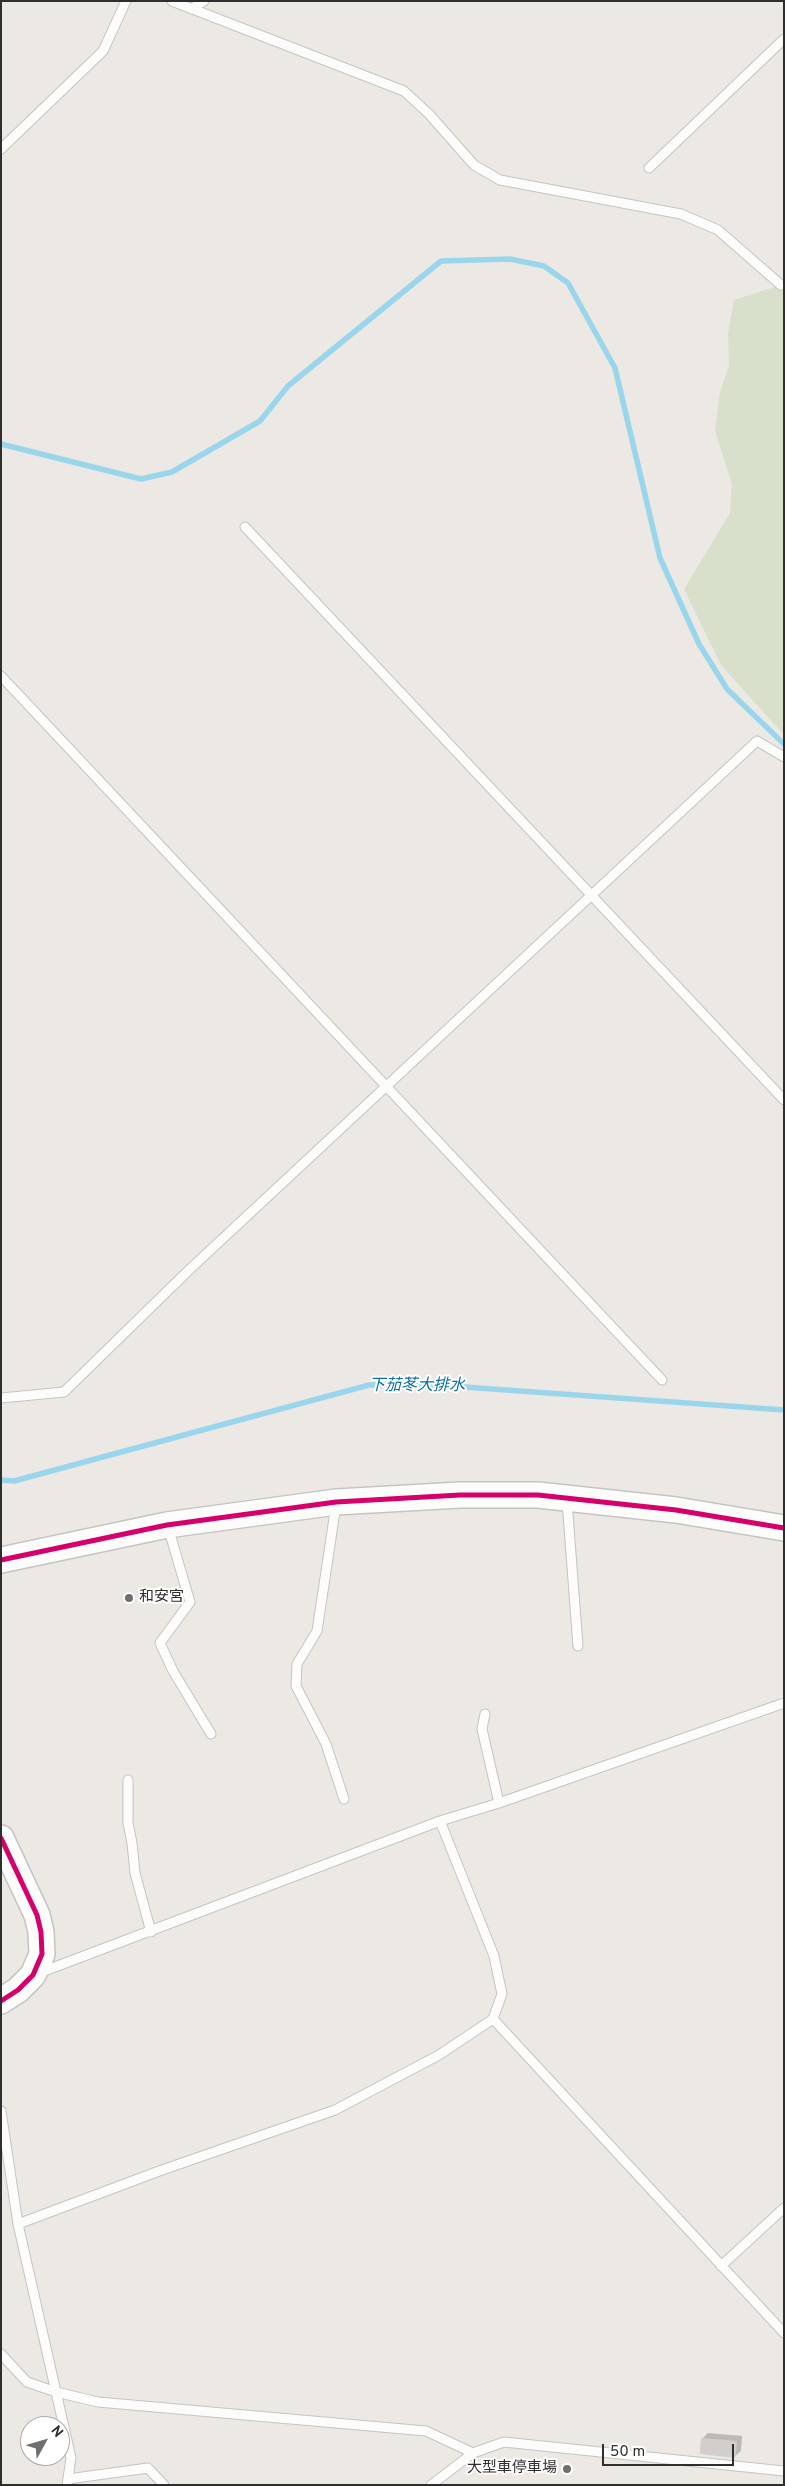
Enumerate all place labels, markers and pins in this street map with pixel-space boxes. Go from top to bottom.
place label: 和安宮 [139,1589,184,1607]
marker: 和安宮 [123,1592,135,1604]
place label: 大型車停車場 [467,2460,557,2478]
marker: 大型車停車場 [561,2463,573,2475]

